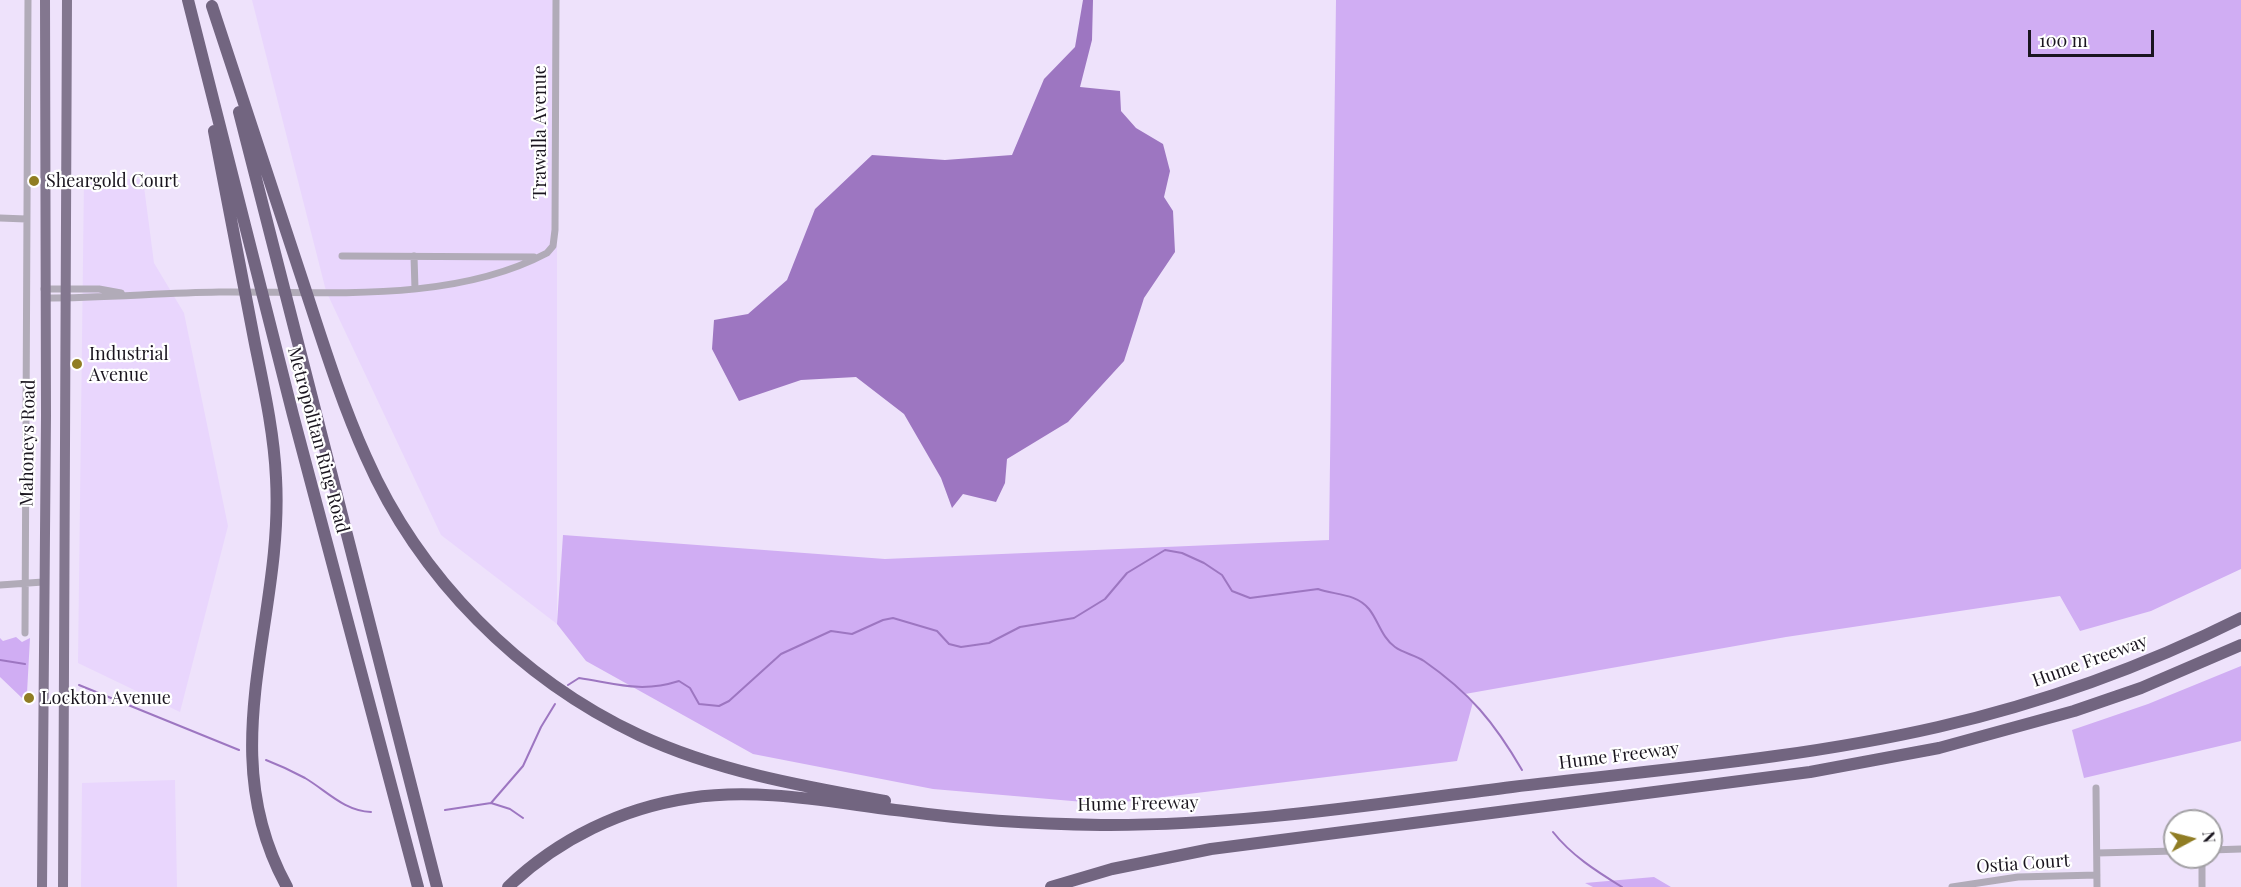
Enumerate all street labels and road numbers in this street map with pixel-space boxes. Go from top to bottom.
street label: Trawalla Avenue [529,65,551,199]
street label: Metropolitan Ring Road [283,345,353,535]
street label: Mahoneys Road [16,379,40,507]
street label: Hume Freeway [2029,630,2151,692]
street label: Hume Freeway [1558,738,1680,774]
street label: Hume Freeway [1077,792,1199,816]
street label: Ostia Court [1976,850,2070,878]

